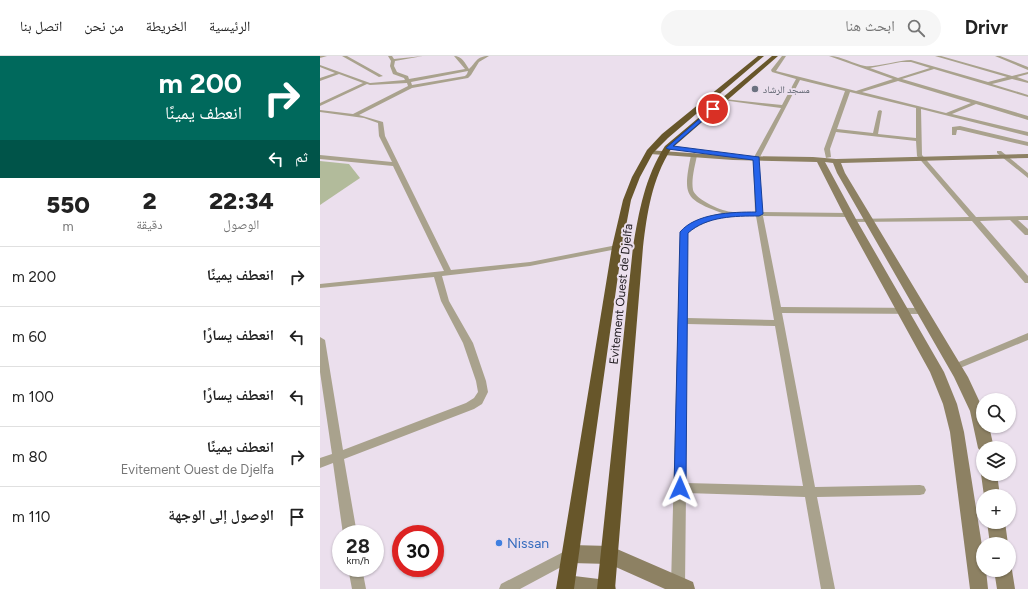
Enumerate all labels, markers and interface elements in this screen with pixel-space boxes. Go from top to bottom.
search box [661,10,941,46]
text: Drivr [965,16,1008,39]
text: ابحث هنا [845,17,895,35]
icon: search [905,17,927,39]
text: اتصل بنا [20,18,62,35]
text: من نحن [84,18,124,35]
text: الخريطة [146,18,187,35]
text: الرئيسية [209,18,250,35]
text: 200 m [158,66,242,100]
icon: right [256,72,308,124]
place label: مسجد الرشاد [763,83,810,96]
marker: مسجد الرشاد [750,84,760,94]
pin [696,92,730,126]
icon: arrive [702,98,724,120]
text: انعطف يمينًا [165,102,242,124]
icon: left [265,148,287,170]
text: ثم [295,148,308,166]
text: 2 [142,186,157,215]
text: 22:34 [209,186,274,215]
text: 550 [46,190,90,219]
text: دقيقة [136,217,163,232]
text: الوصول [223,217,259,232]
text: m [63,219,74,234]
street label: Evitement Ouest de Djelfa [607,223,635,365]
text: انعطف يمينًا [207,266,274,284]
icon: right [286,266,308,288]
text: 200 m [12,268,56,286]
text: انعطف يسارًا [202,326,274,344]
icon: left [286,326,308,348]
text: 60 m [12,328,47,346]
text: انعطف يسارًا [202,386,274,404]
icon: left [286,386,308,408]
text: 100 m [12,388,54,406]
map controls [976,393,1016,577]
button: search [976,393,1016,433]
text: انعطف يمينًا [207,438,274,456]
button: layers [976,441,1016,481]
icon: right [286,446,308,468]
text: 80 m [12,448,47,466]
text: Evitement Ouest de Djelfa [121,462,274,477]
position arrow [659,467,701,509]
button: + [976,489,1016,529]
text: الوصول إلى الوجهة [168,506,274,524]
icon: arrive [286,506,308,528]
text: 110 m [12,508,51,526]
speed limit sign: 30 [392,525,444,577]
text: 28 [346,534,370,558]
place label: Nissan [507,535,549,552]
button: − [976,537,1016,577]
marker: Nissan [494,538,504,548]
text: km/h [347,554,369,567]

